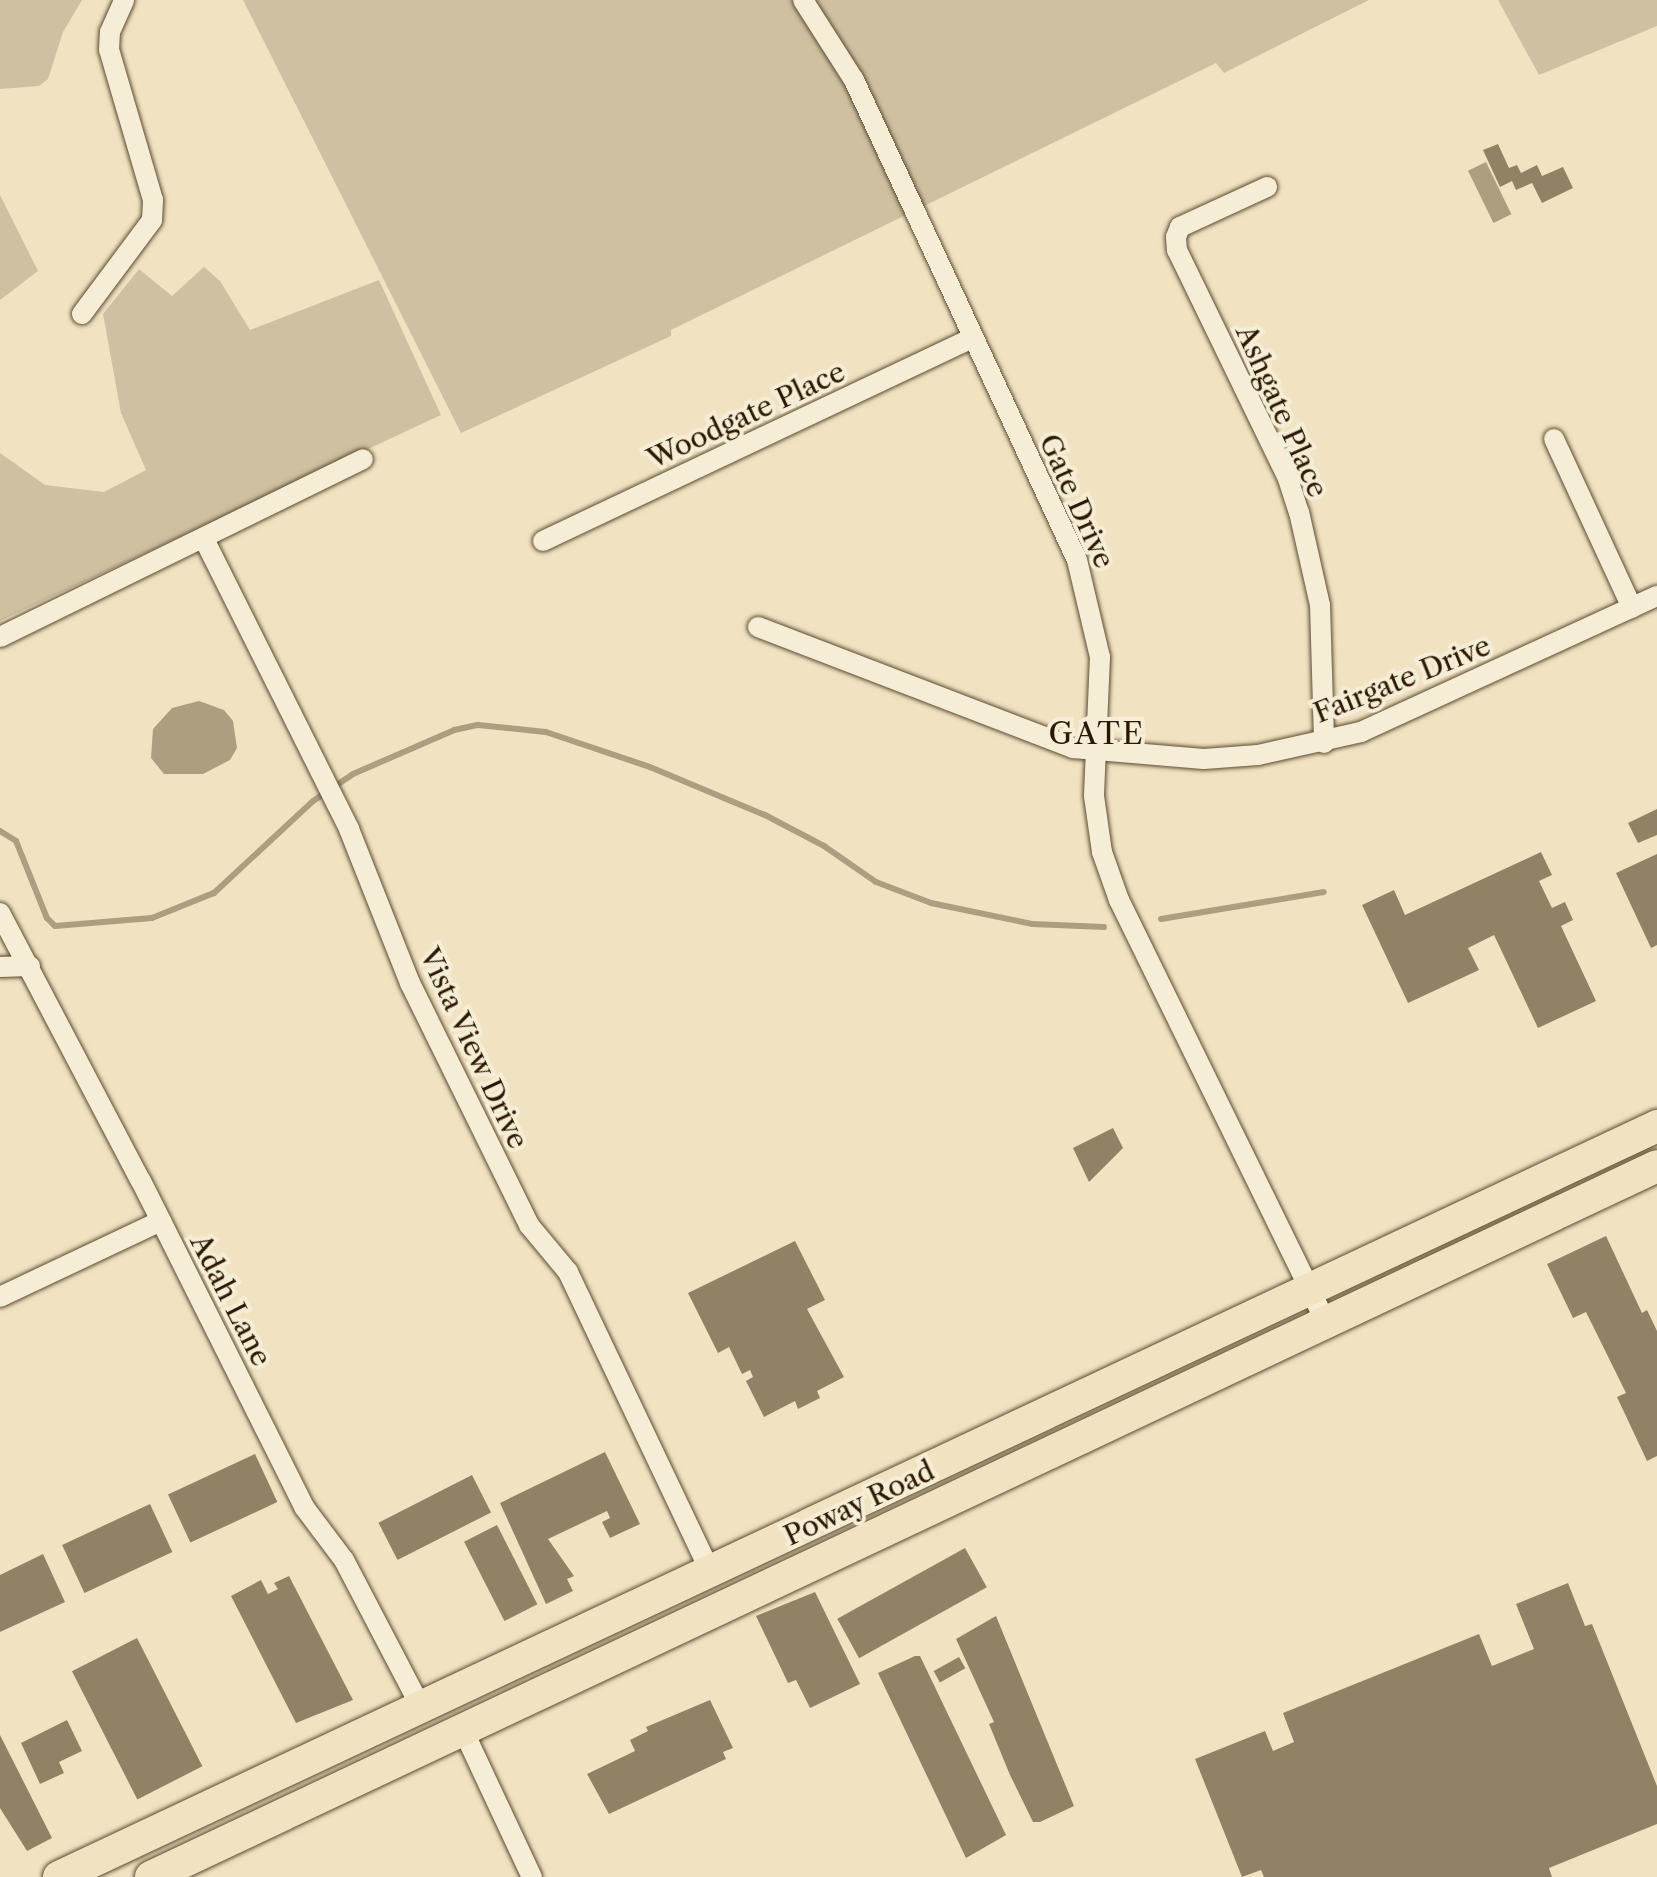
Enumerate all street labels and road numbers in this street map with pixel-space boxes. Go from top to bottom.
street label: Ashgate Place [1229,320,1335,502]
street label: Woodgate Place [642,355,850,475]
street label: Gate Drive [1033,429,1121,573]
street label: Fairgate Drive [1309,628,1495,730]
street label: Vista View Drive [412,941,536,1155]
street label: Adah Lane [183,1228,279,1372]
street label: Poway Road [778,1453,940,1553]

